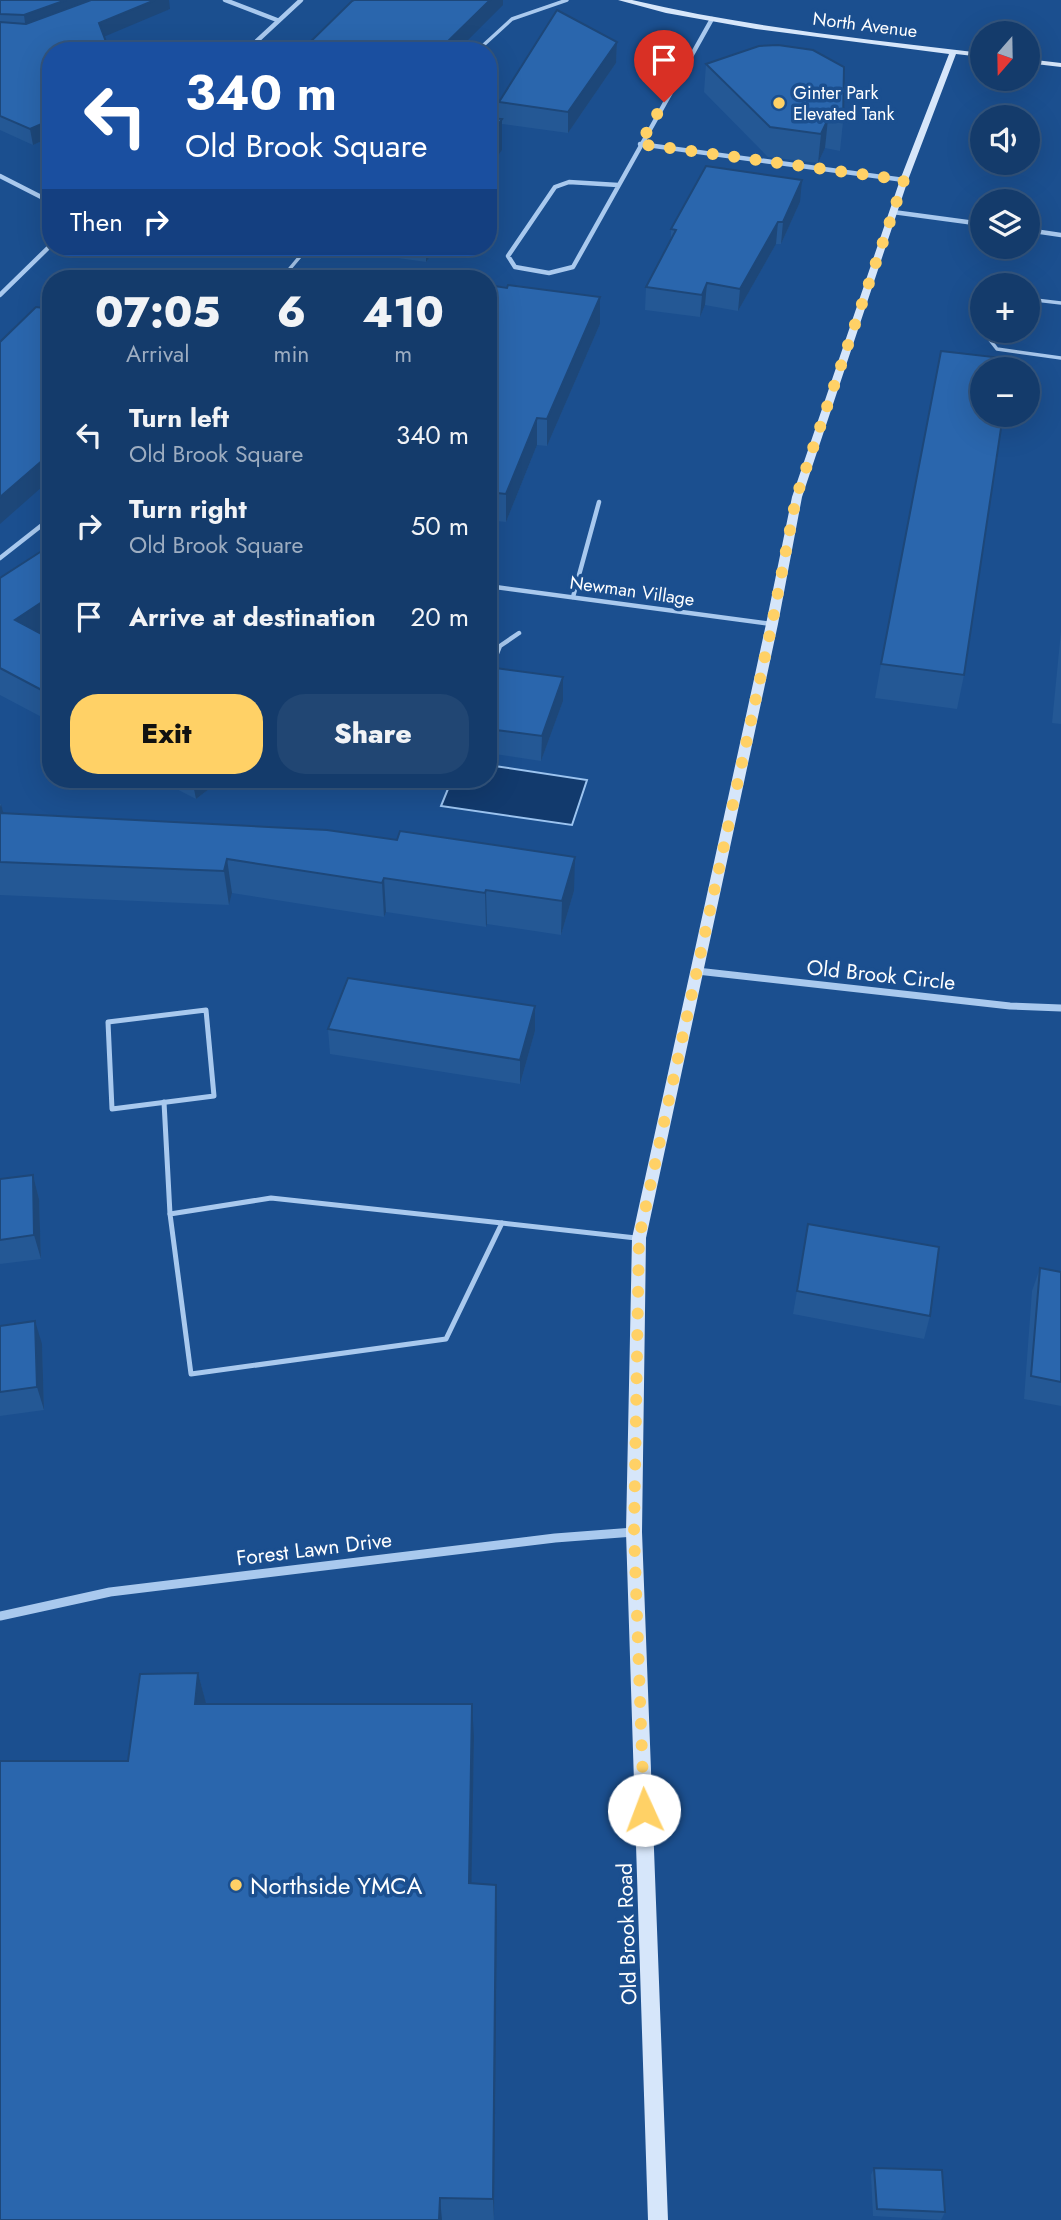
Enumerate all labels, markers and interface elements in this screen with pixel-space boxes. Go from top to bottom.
street label: North Avenue [811,6,919,44]
north arrow [970,21,1040,91]
map controls [970,21,1040,427]
pin [634,30,694,102]
icon: arrive [645,41,683,79]
text: 340 m [185,58,337,128]
icon: left [70,70,161,161]
place label: Ginter Park Elevated Tank [793,80,895,127]
marker: Ginter Park Elevated Tank [771,95,787,111]
button: sound [970,105,1040,175]
text: Old Brook Square [185,123,427,169]
button: layers [970,189,1040,259]
text: Then [70,203,123,241]
icon: right [137,203,175,241]
button: + [970,273,1040,343]
text: 07:05 [95,282,220,343]
text: 6 [277,282,306,343]
text: 410 [362,282,444,343]
text: Arrival [126,337,189,371]
text: min [273,337,309,371]
text: m [394,337,412,371]
button: − [970,357,1040,427]
text: Turn left [129,399,229,437]
icon: left [70,416,108,454]
text: 340 m [396,416,469,454]
text: Old Brook Square [129,437,303,471]
text: Turn right [129,490,247,528]
icon: right [70,507,108,545]
text: 50 m [411,507,469,545]
text: Old Brook Square [129,528,303,562]
street label: Newman Village [568,569,696,613]
icon: arrive [70,598,108,636]
text: Arrive at destination [129,598,376,636]
text: 20 m [411,598,469,636]
button: Exit [70,694,263,774]
button: Share [277,694,469,774]
street label: Old Brook Circle [805,952,957,998]
street label: Forest Lawn Drive [234,1525,394,1573]
position arrow [607,1773,681,1847]
street label: Old Brook Road [610,1862,644,2006]
place label: Northside YMCA [250,1868,422,1903]
marker: Northside YMCA [228,1877,244,1893]

